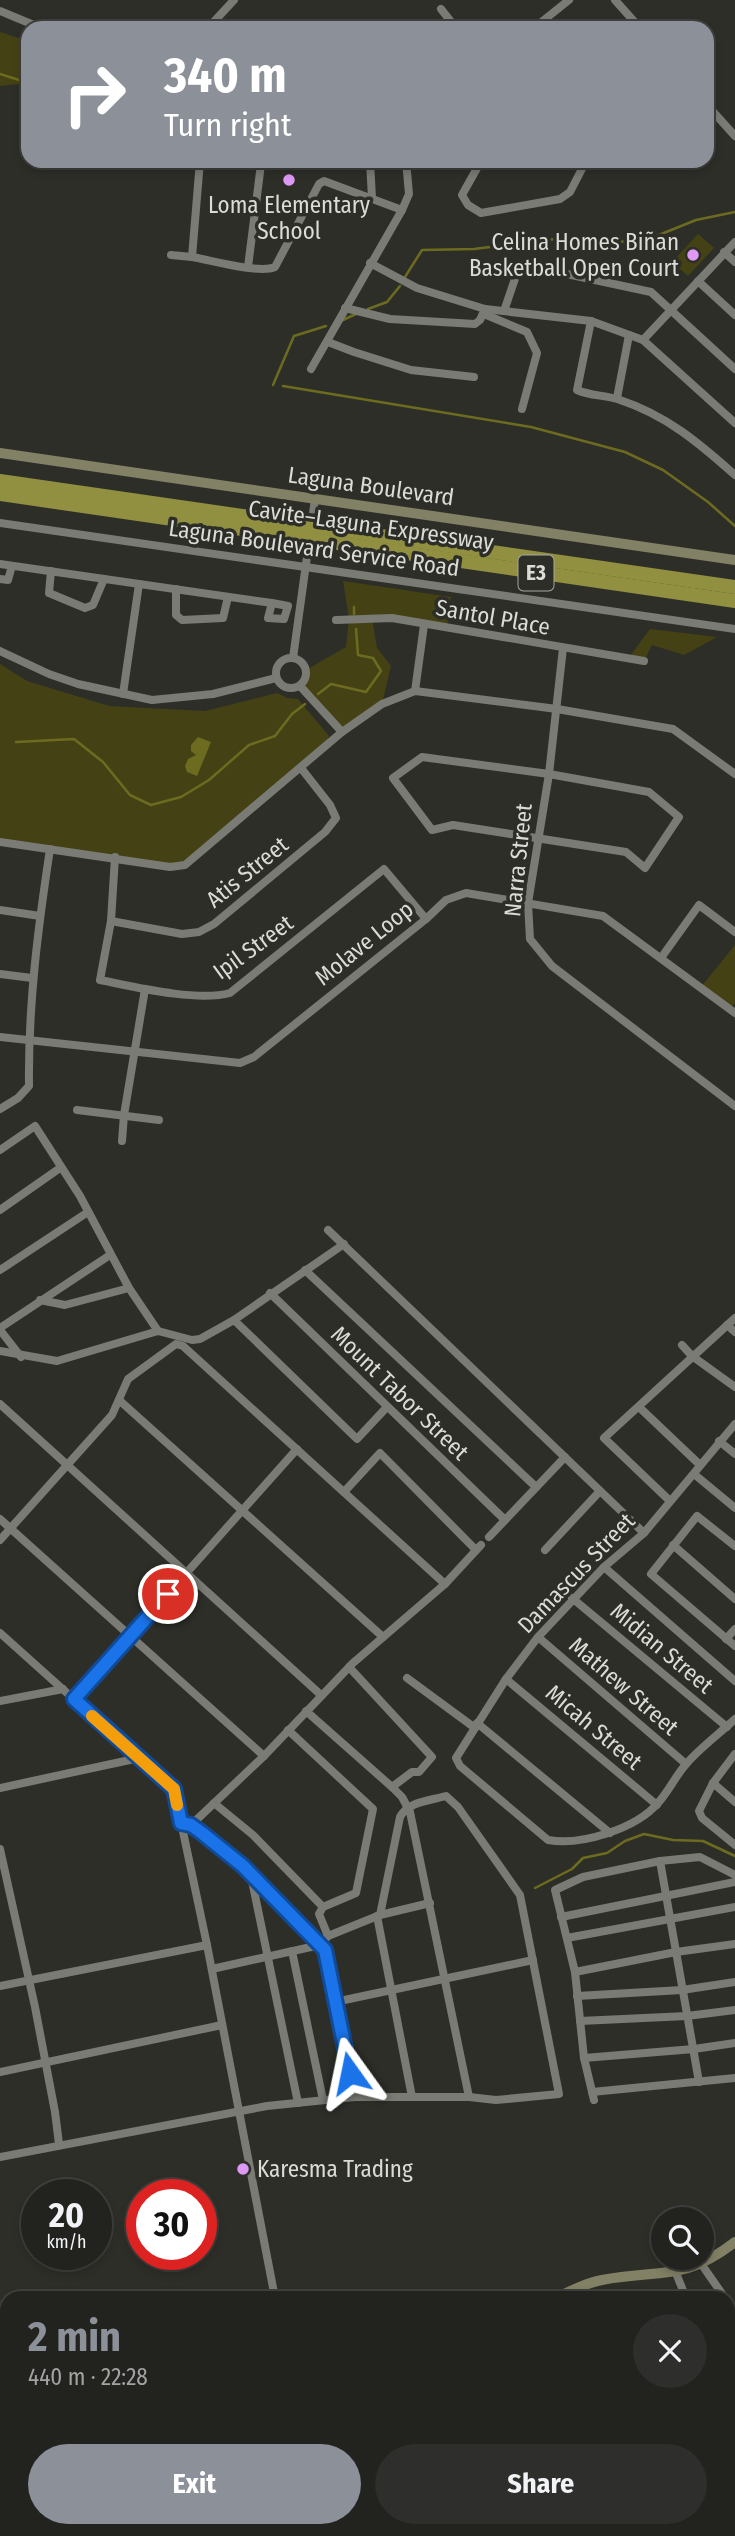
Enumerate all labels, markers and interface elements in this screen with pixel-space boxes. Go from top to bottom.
text: 340 m [164,46,287,105]
icon: right [49,49,140,140]
text: Turn right [164,106,291,144]
marker: Loma Elementary School [281,172,297,188]
place label: Loma Elementary School [208,191,371,245]
place label: Celina Homes Biñan Basketball Open Court [469,228,679,282]
marker: Celina Homes Biñan Basketball Open Court [685,247,701,263]
street label: Laguna Boulevard [286,460,456,512]
street label: Cavite–Laguna Expressway [247,494,496,556]
street label: Laguna Boulevard Service Road [167,514,461,582]
road number: E3 [518,556,554,590]
street label: Santol Place [434,593,552,641]
street label: Narra Street [498,801,538,918]
street label: Atis Street [200,830,294,913]
street label: Molave Loop [309,895,419,991]
street label: Ipil Street [208,908,299,985]
street label: Mount Tabor Street [325,1320,475,1466]
street label: Damascus Street [512,1507,641,1639]
pin [138,1564,198,1624]
icon: arrive [149,1575,187,1613]
street label: Midian Street [605,1597,719,1699]
street label: Mathew Street [564,1631,685,1741]
street label: Micah Street [540,1679,648,1776]
position arrow [313,2036,387,2110]
place label: Karesma Trading [257,2155,413,2183]
marker: Karesma Trading [235,2161,251,2177]
speed limit sign: 30 [126,2179,217,2270]
text: 20 [49,2194,84,2236]
map controls [651,2207,714,2270]
button: search [651,2207,714,2270]
text: km/h [46,2231,87,2253]
text: 2 min [28,2312,121,2362]
button: close [633,2314,707,2388]
text: 440 m · 22:28 [28,2363,148,2391]
button: Exit [28,2444,361,2524]
button: Share [375,2444,707,2524]

